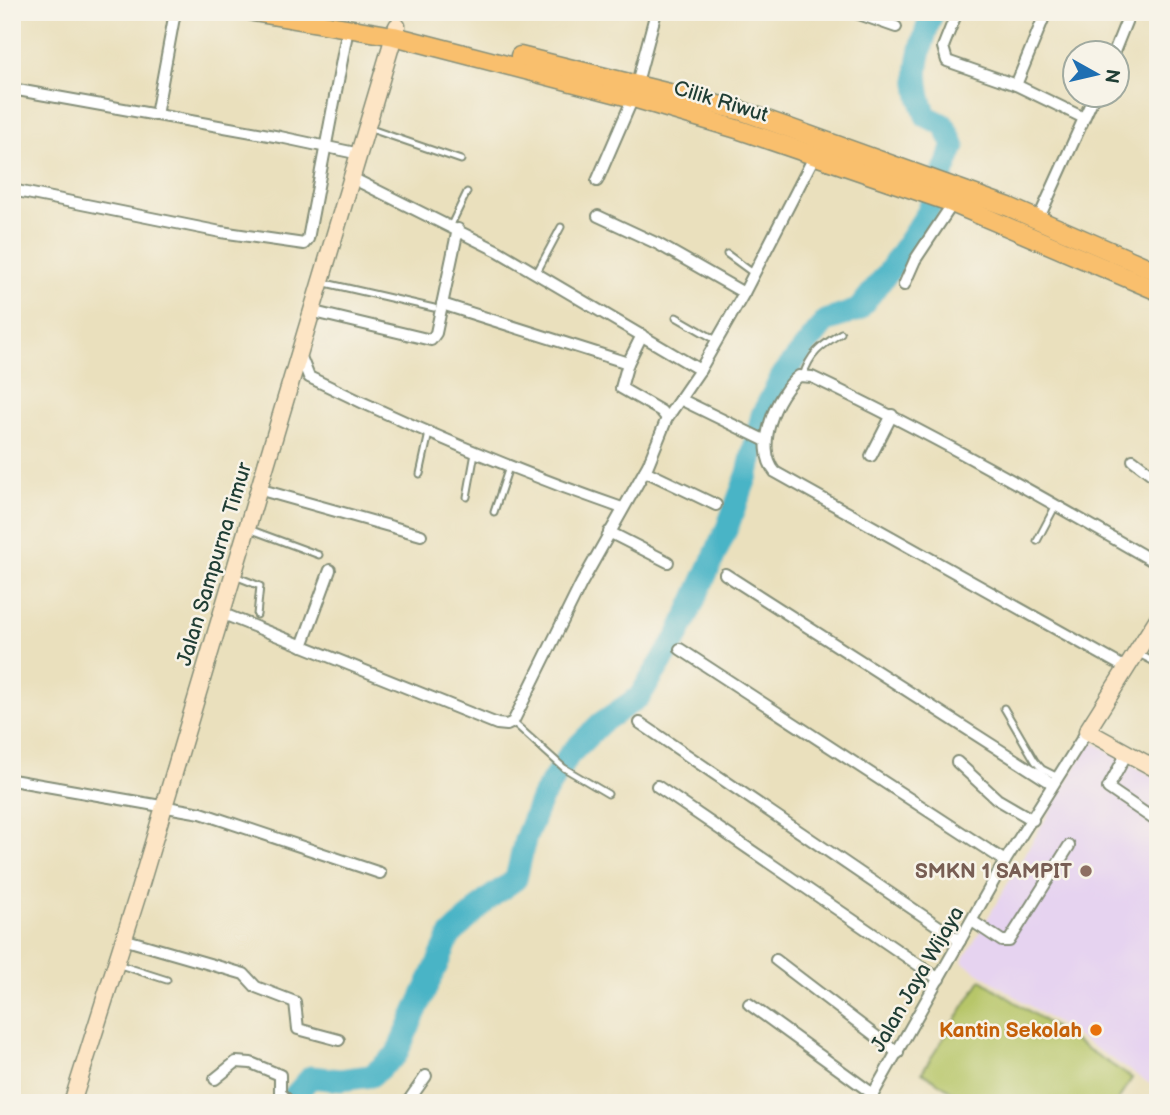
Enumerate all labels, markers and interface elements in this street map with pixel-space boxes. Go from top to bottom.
north arrow [1062,38,1132,108]
text: N [1099,67,1124,85]
street label: Cilik Riwut [671,75,772,128]
street label: Jalan Sampurna Timur [172,459,257,669]
place label: SMKN 1 SAMPIT [915,859,1072,884]
marker: SMKN 1 SAMPIT [1078,863,1094,879]
street label: Jalan Jaya Wijaya [866,902,969,1057]
place label: Kantin Sekolah [939,1018,1082,1043]
marker: Kantin Sekolah [1088,1022,1104,1038]

